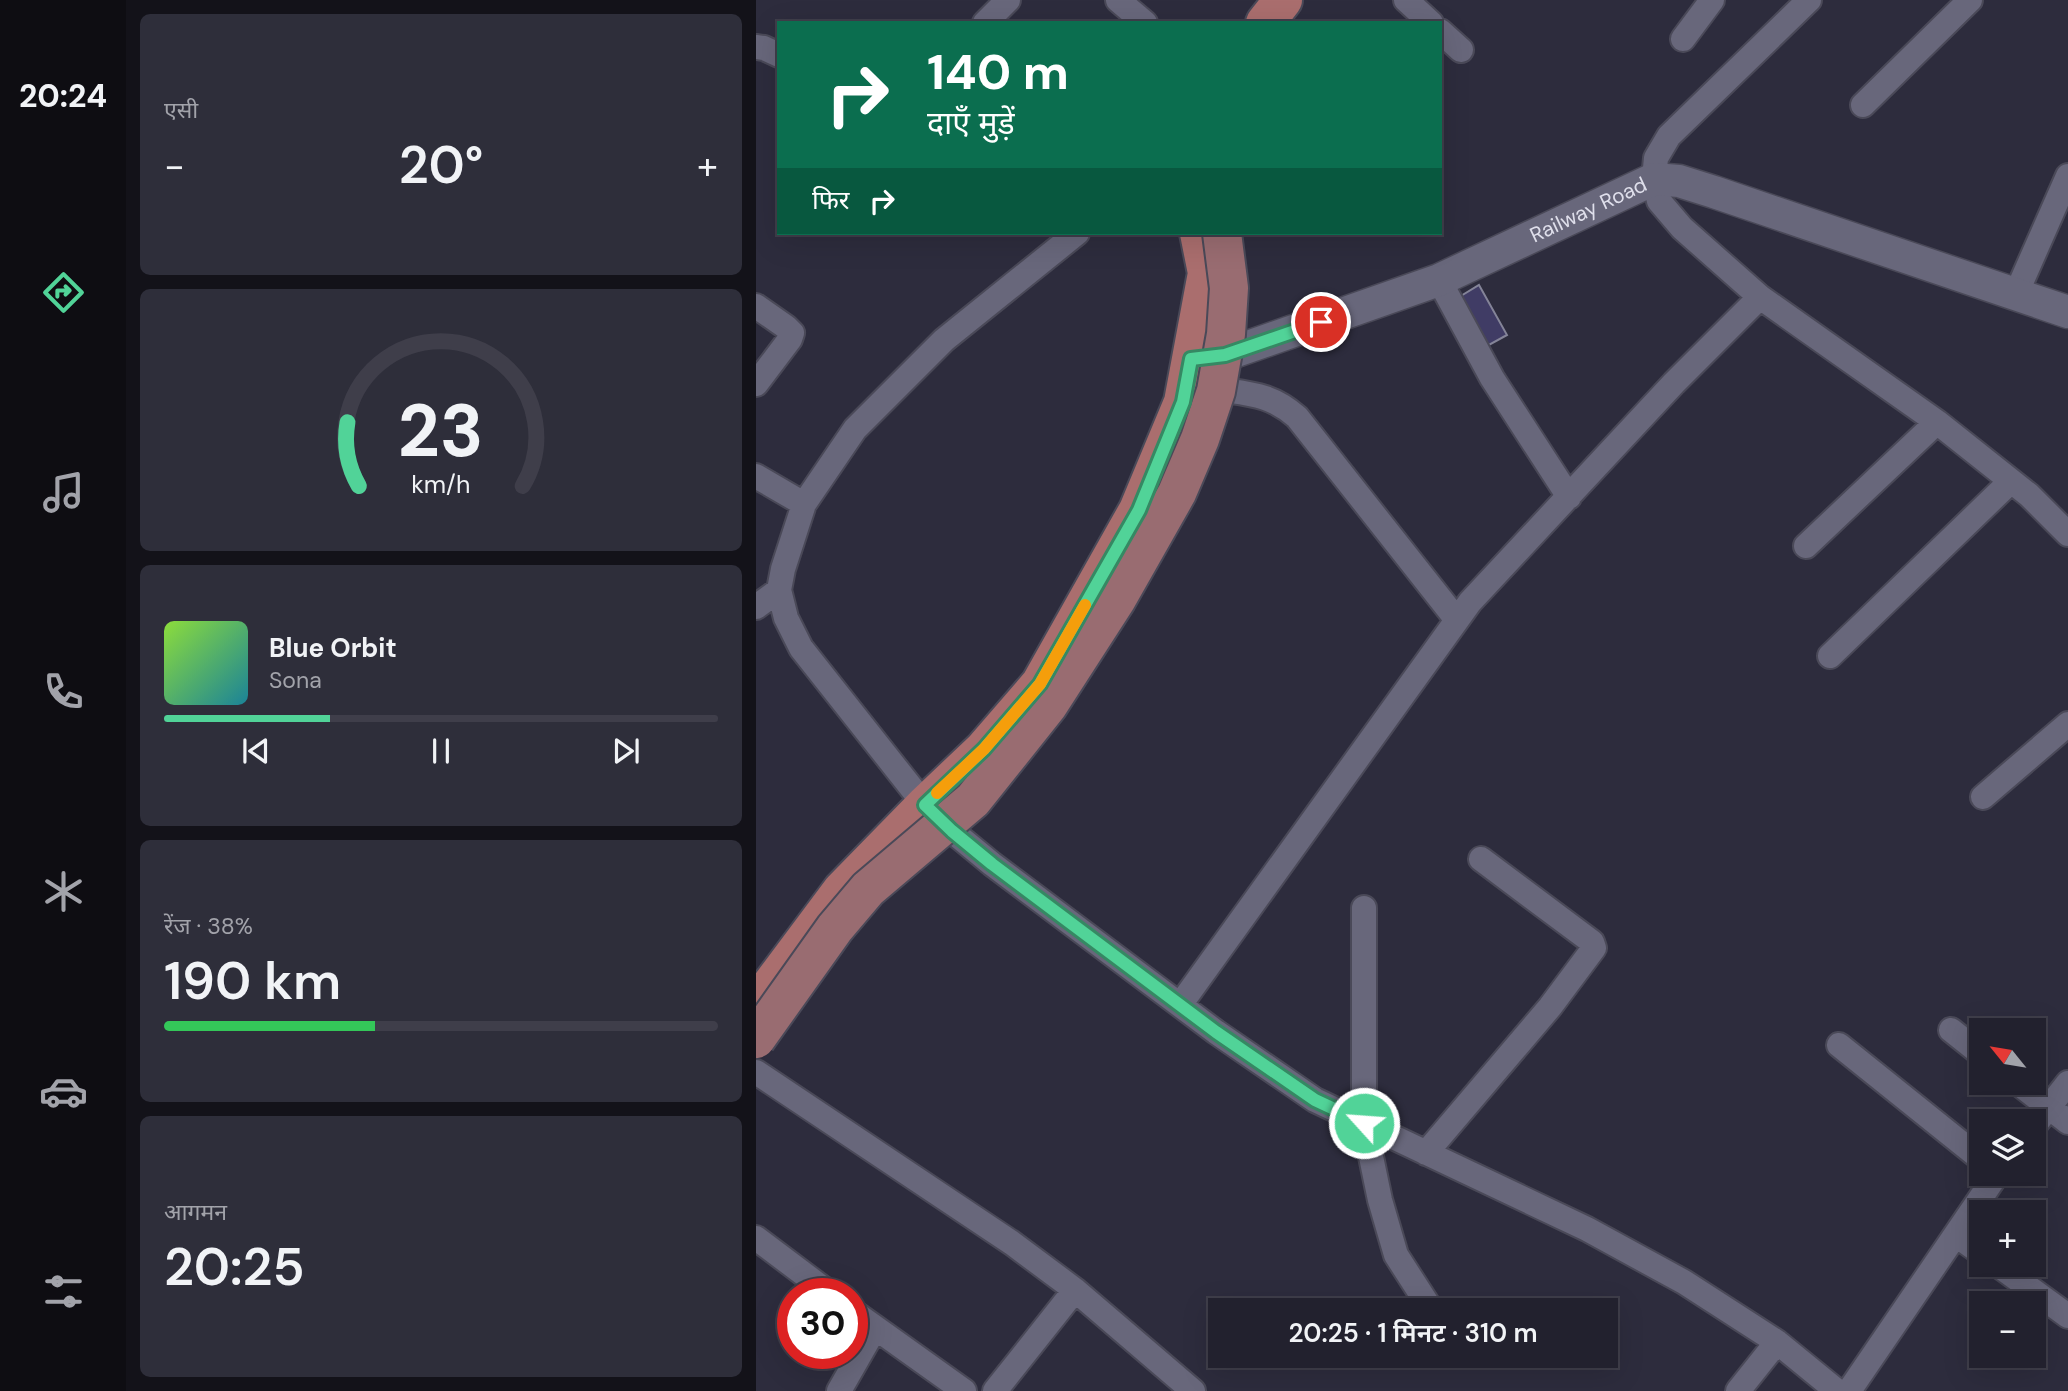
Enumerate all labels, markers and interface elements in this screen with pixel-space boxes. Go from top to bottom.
text: 140 m [927,40,1069,104]
icon: right [812,49,903,140]
text: 20:24 [19,75,107,117]
text: एसी [164,95,198,125]
text: दाएँ मुड़ें [927,102,1015,144]
text: 20° [399,131,483,199]
text: − [164,141,185,191]
text: + [697,141,718,191]
street label: Railway Road [1525,170,1652,249]
icon: right [863,182,901,220]
text: फिर [812,183,849,217]
icon: directions [39,268,88,317]
pin [1291,292,1351,352]
icon: arrive [1302,303,1340,341]
text: 23 [398,385,484,480]
icon: music [39,468,88,517]
text: km/h [411,468,471,501]
text: Blue Orbit [269,631,397,665]
text: Sona [269,665,322,695]
icon: phone [39,667,88,716]
icon: previous [237,732,275,770]
icon: pause [422,732,460,770]
icon: next [607,732,645,770]
icon: climate [39,867,88,916]
text: रेंज · 38% [164,911,253,941]
text: 190 km [164,947,341,1015]
north arrow [1969,1018,2046,1096]
map controls [1969,1018,2046,1368]
icon: car [39,1067,88,1116]
position arrow [1327,1086,1401,1160]
button: layers [1969,1109,2046,1186]
text: आगमन [164,1197,227,1227]
button: + [1969,1200,2046,1277]
text: 20:25 [164,1233,305,1301]
icon: filters [39,1267,88,1316]
speed limit sign: 30 [777,1278,868,1369]
button: − [1969,1291,2046,1368]
text: 20:25 · 1 मिनट · 310 m [1288,1316,1538,1350]

